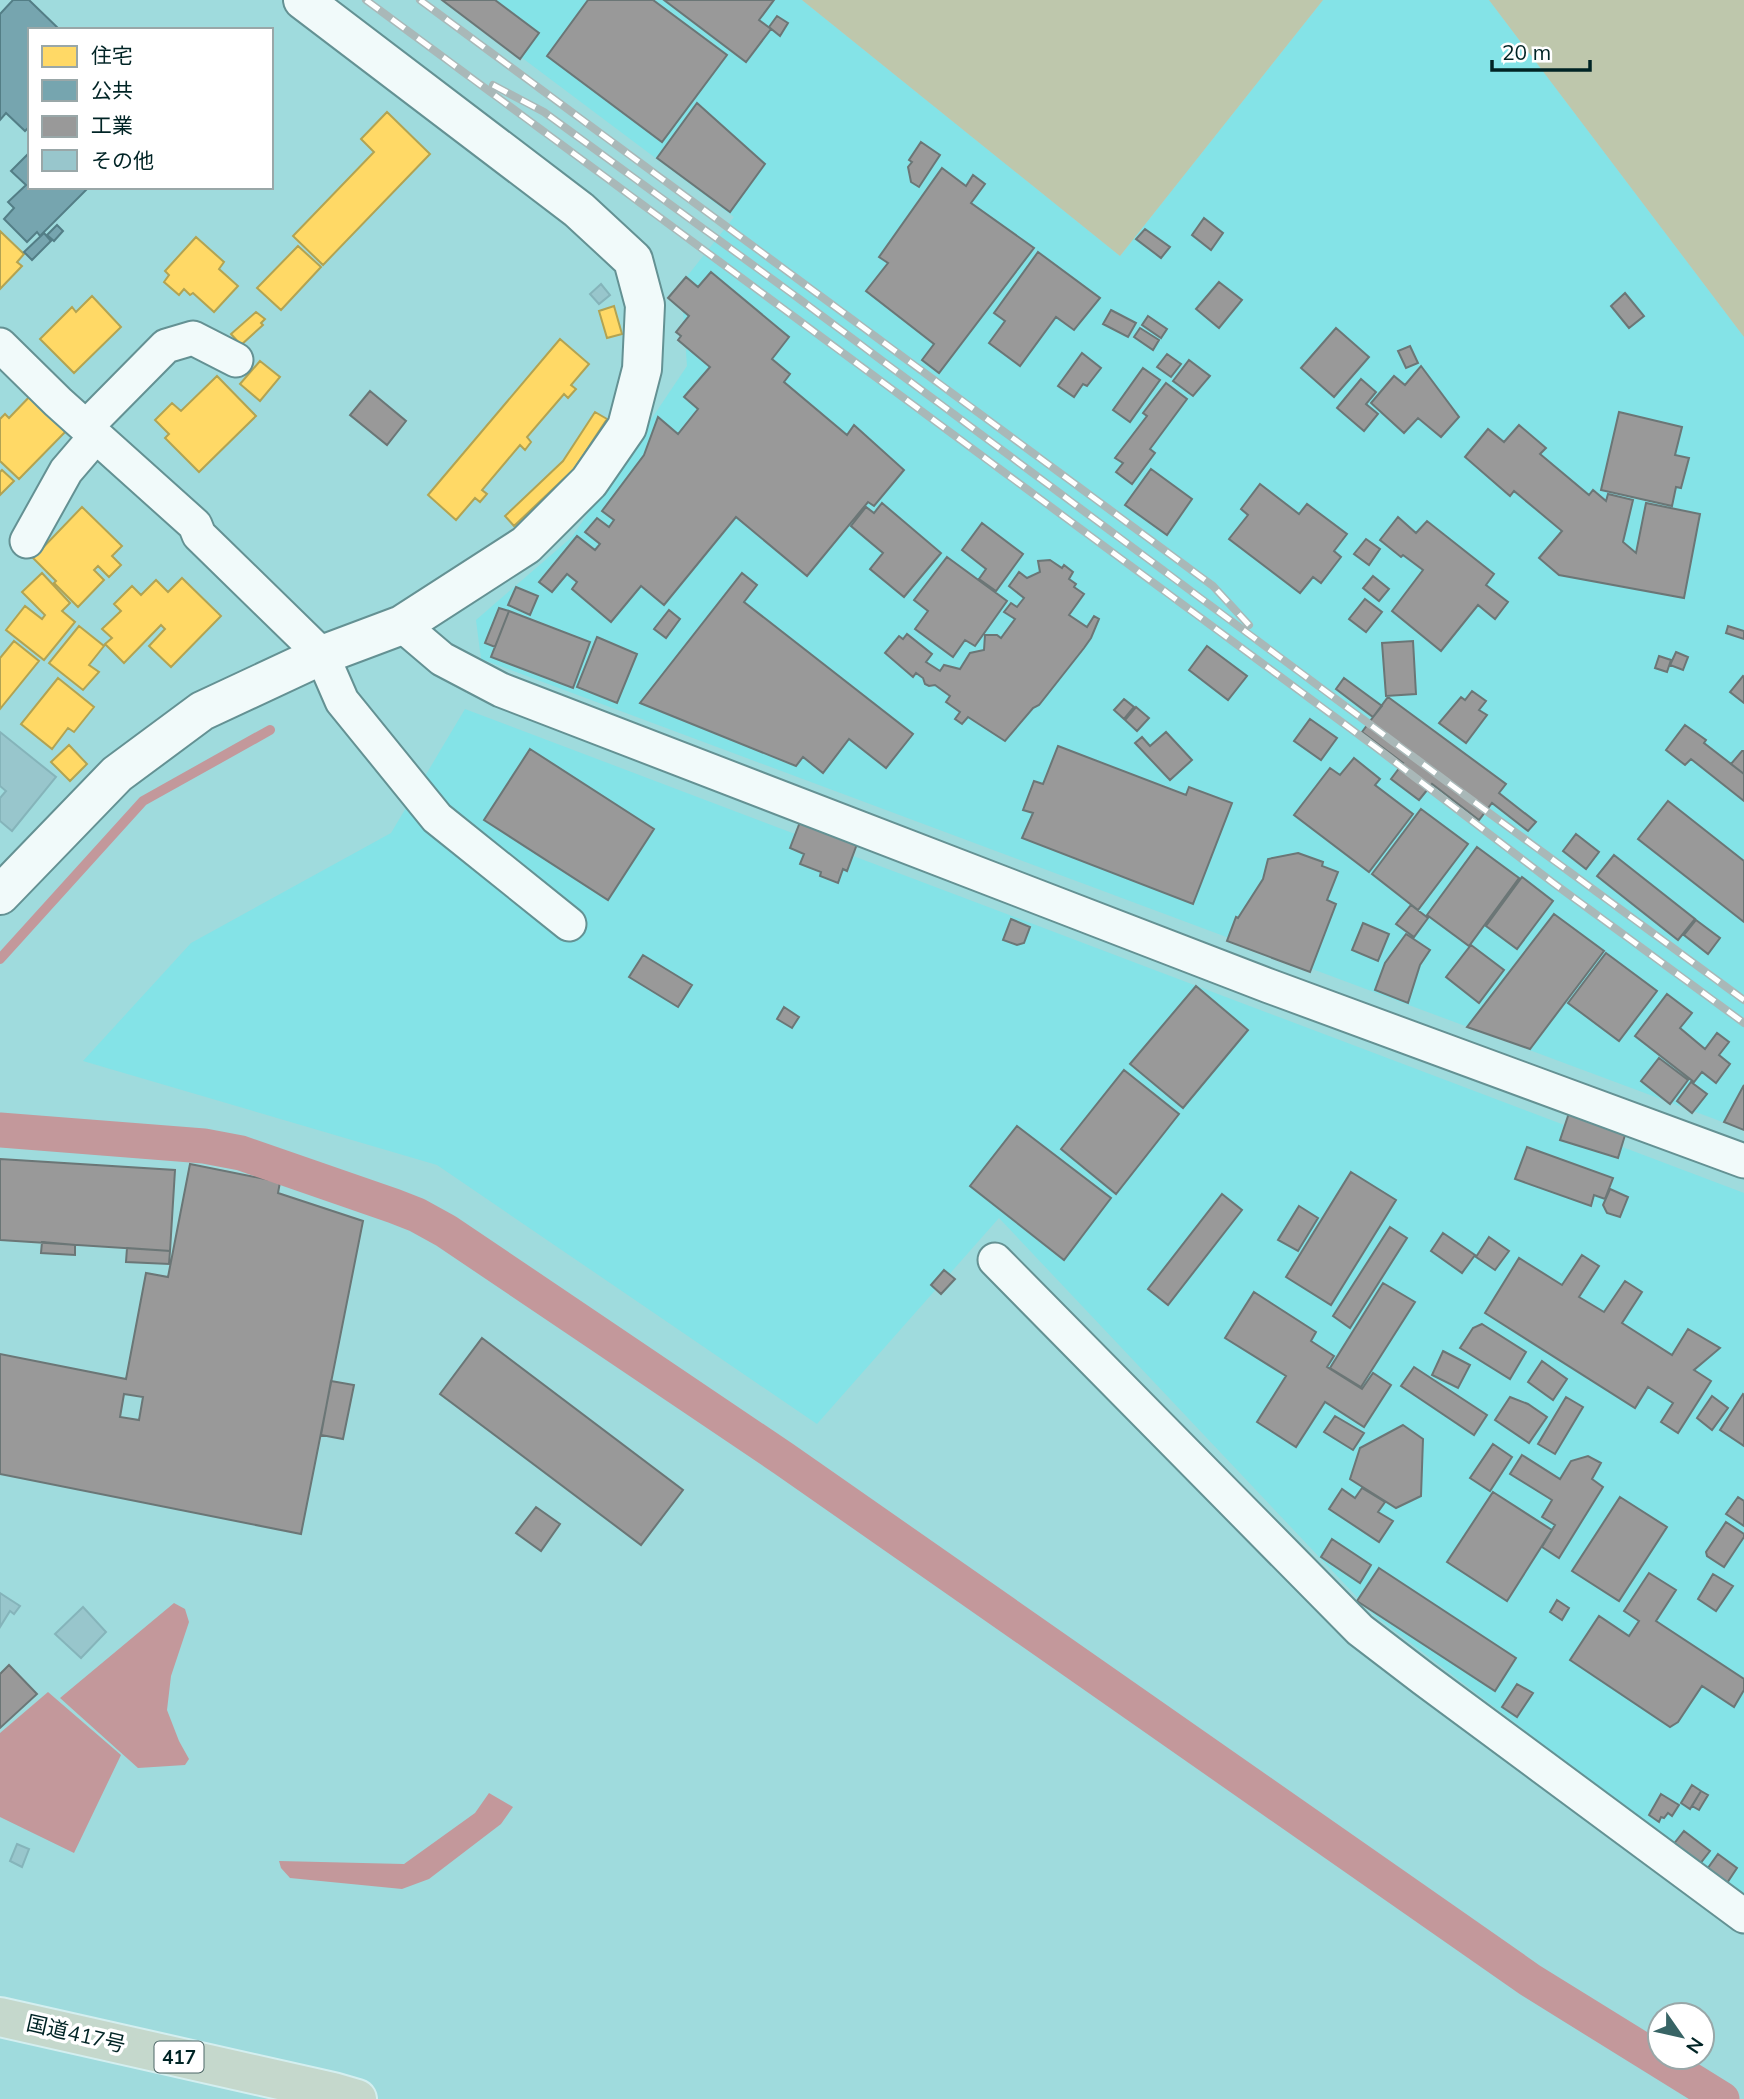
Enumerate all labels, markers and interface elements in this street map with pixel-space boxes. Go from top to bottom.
legend [28,28,273,189]
scale bar [1492,28,1590,72]
text: 20 m [1502,39,1551,65]
text: 住宅 [91,42,133,68]
text: 公共 [91,77,133,103]
text: 工業 [91,112,133,138]
text: その他 [91,147,154,173]
north arrow [1646,2001,1716,2071]
street label: 国道417号 [24,2009,128,2057]
text: N [1681,2033,1709,2058]
road number: 417 [154,2041,204,2072]

